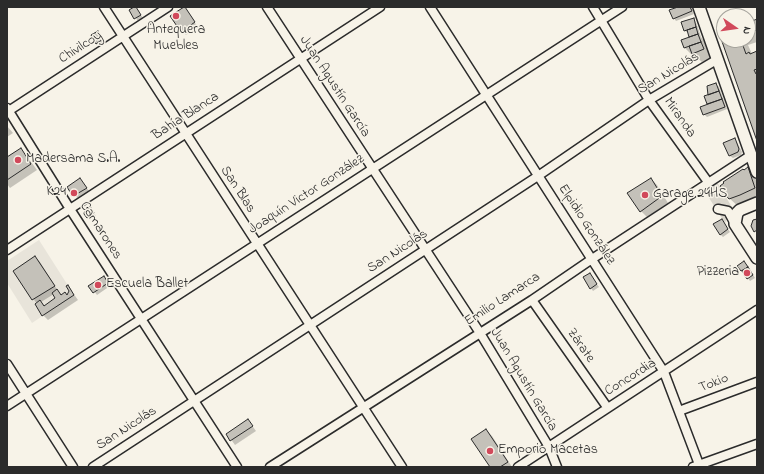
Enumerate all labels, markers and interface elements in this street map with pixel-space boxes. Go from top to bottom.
north arrow [716,8,756,48]
marker: Antequera Muebles [171,11,181,21]
place label: Antequera Muebles [147,23,205,56]
text: N [738,25,755,36]
street label: Chivilcoy [56,28,106,68]
street label: Juan Agustín García [295,33,373,141]
street label: San Nicolás [635,49,703,99]
street label: Bahía Blanca [149,89,223,145]
street label: Miranda [659,95,699,141]
street label: Joaquín Victor González [246,151,368,239]
place label: Madersama S.A. [26,152,120,168]
marker: Madersama S.A. [13,155,23,165]
street label: San Blas [216,163,258,217]
street label: Elpidio González [554,182,618,268]
place label: K24 [46,185,66,201]
place label: Garage 24HS [653,187,727,203]
marker: K24 [69,188,79,198]
marker: Garage 24HS [640,190,650,200]
street label: Camarones [75,199,125,263]
street label: San Nicolás [365,226,431,278]
place label: Pizzeria [697,265,739,281]
marker: Pizzeria [742,268,752,278]
street label: Emilio Lamarca [462,269,544,331]
place label: Escuela Ballet [106,277,188,293]
marker: Escuela Ballet [93,280,103,290]
street label: Juan Agustín García [486,325,560,435]
street label: Zárate [562,326,598,366]
street label: Concordia [602,356,660,400]
street label: Tokio [697,371,731,397]
street label: San Nicolás [94,403,160,455]
place label: Emporio Macetas [498,443,598,459]
marker: Emporio Macetas [485,446,495,456]

